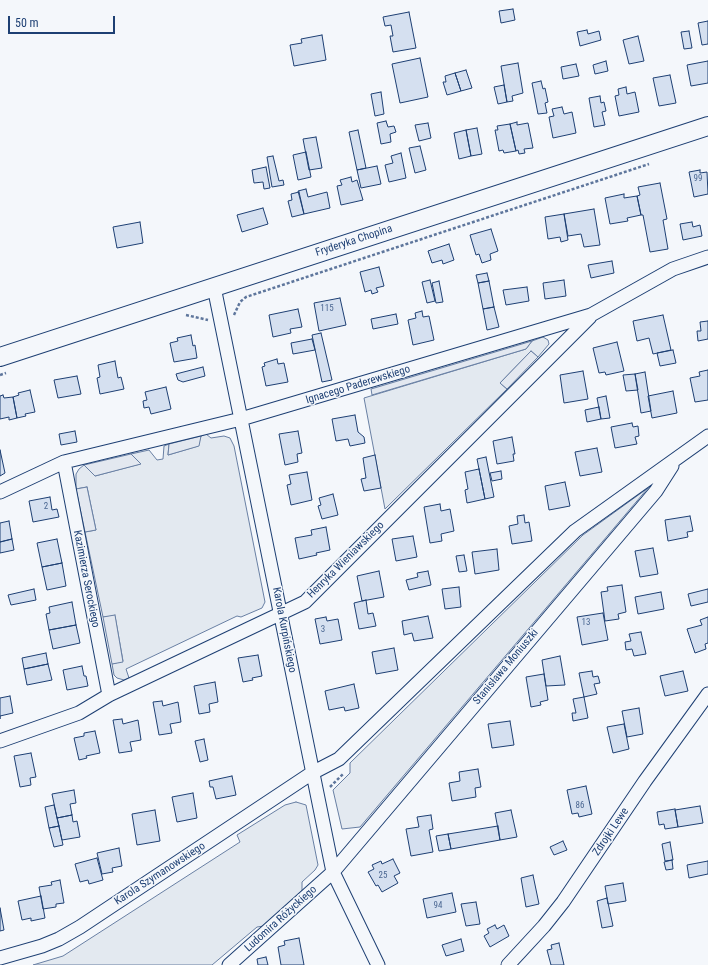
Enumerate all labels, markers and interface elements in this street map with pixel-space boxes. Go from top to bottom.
scale bar [10,8,117,34]
text: 50 m [15,16,39,30]
house number: 99 [694,174,702,184]
street label: Fryderyka Chopina [314,222,394,260]
house number: 115 [320,304,334,314]
street label: Ignacego Paderewskiego [304,363,412,407]
house number: 2 [44,502,48,512]
street label: Henryka Wieniawskiego [305,519,387,601]
street label: Kazimierza Serockiego [70,529,102,629]
street label: Karola Kurpińskiego [269,586,299,674]
house number: 13 [582,618,590,628]
house number: 3 [321,625,325,635]
street label: Stanisława Moniuszki [471,627,541,707]
house number: 86 [576,801,584,811]
street label: Zdrojki Lewe [590,805,632,859]
street label: Karola Szymanowskiego [112,840,208,908]
house number: 25 [379,871,387,881]
street label: Ludomira Różyckiego [242,883,320,955]
house number: 94 [434,901,442,911]

